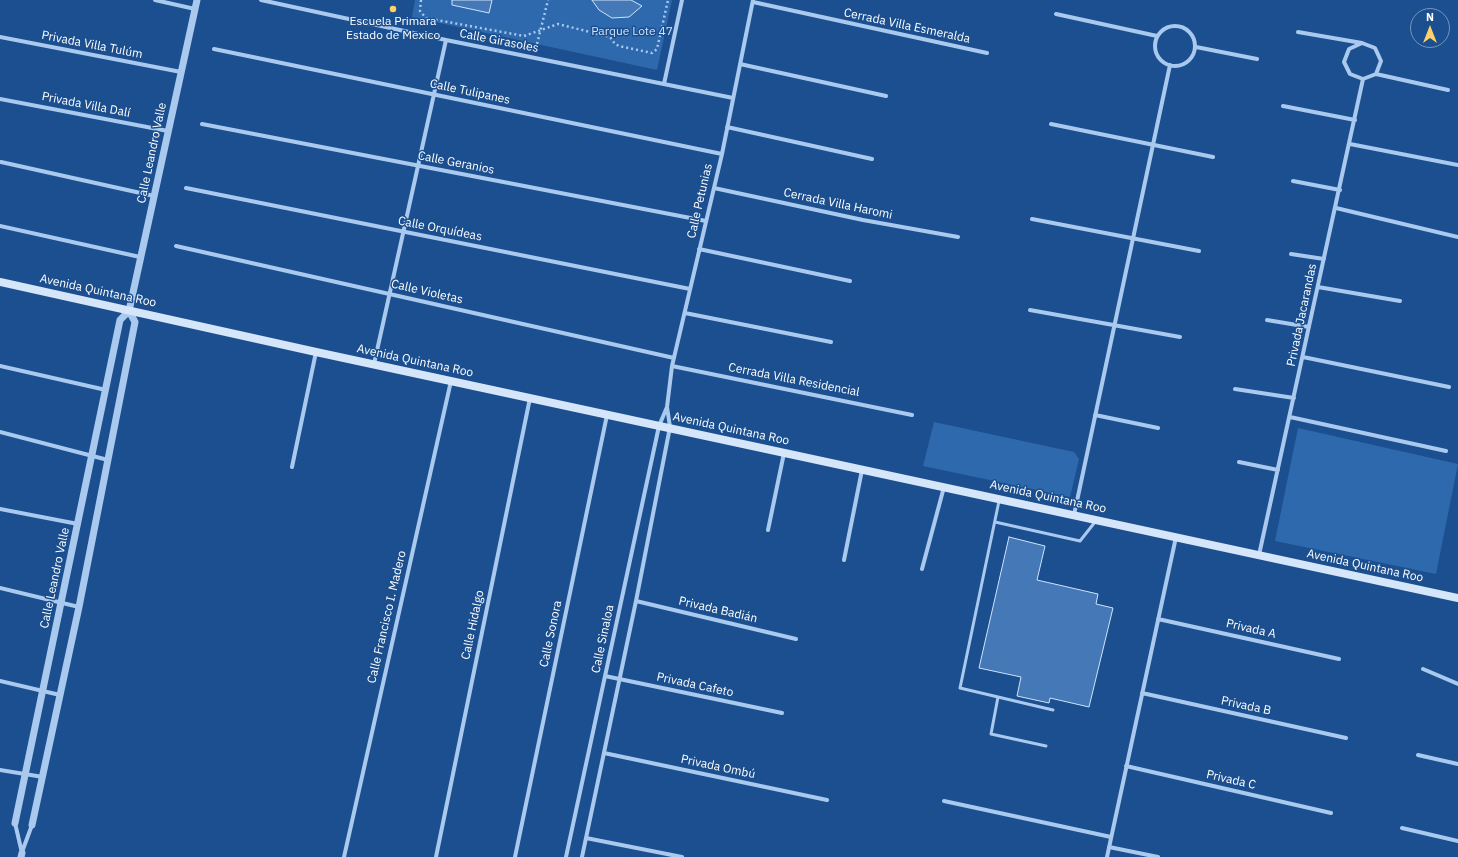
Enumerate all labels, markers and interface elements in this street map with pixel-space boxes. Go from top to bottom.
marker: Escuela Primara Estado de Mexico [388,4,398,14]
street label: Cerrada Villa Esmeralda [843,6,971,46]
north arrow [1410,8,1450,48]
text: N [1426,10,1434,24]
place label: Escuela Primara Estado de Mexico [346,15,440,43]
park label: Parque Lote 47 [591,25,673,39]
street label: Calle Girasoles [458,26,540,56]
street label: Privada Villa Tulúm [40,28,144,62]
street label: Calle Tulipanes [429,76,511,108]
street label: Privada Villa Dalí [41,89,131,121]
street label: Calle Leandro Valle [134,101,170,205]
street label: Calle Geranios [416,149,496,177]
street label: Calle Petunias [684,162,716,240]
street label: Cerrada Villa Haromi [782,185,894,223]
street label: Calle Orquídeas [397,214,483,244]
street label: Privada Jacarandas [1284,262,1320,368]
street label: Avenida Quintana Roo [38,272,158,310]
street label: Calle Violetas [390,277,464,307]
street label: Avenida Quintana Roo [355,342,475,380]
street label: Cerrada Villa Residencial [727,360,861,400]
street label: Avenida Quintana Roo [671,410,791,448]
street label: Avenida Quintana Roo [988,478,1108,516]
street label: Calle Leandro Valle [37,526,73,630]
street label: Avenida Quintana Roo [1305,547,1425,585]
street label: Calle Francisco I. Madero [365,549,409,685]
street label: Calle Hidalgo [459,589,487,661]
street label: Privada Badián [677,594,759,626]
street label: Calle Sonora [537,599,565,669]
street label: Calle Sinaloa [589,604,617,674]
street label: Privada A [1225,616,1277,642]
street label: Privada Cafeto [655,670,735,700]
street label: Privada B [1220,694,1272,718]
street label: Privada Ombú [679,752,757,782]
street label: Privada C [1205,767,1257,793]

